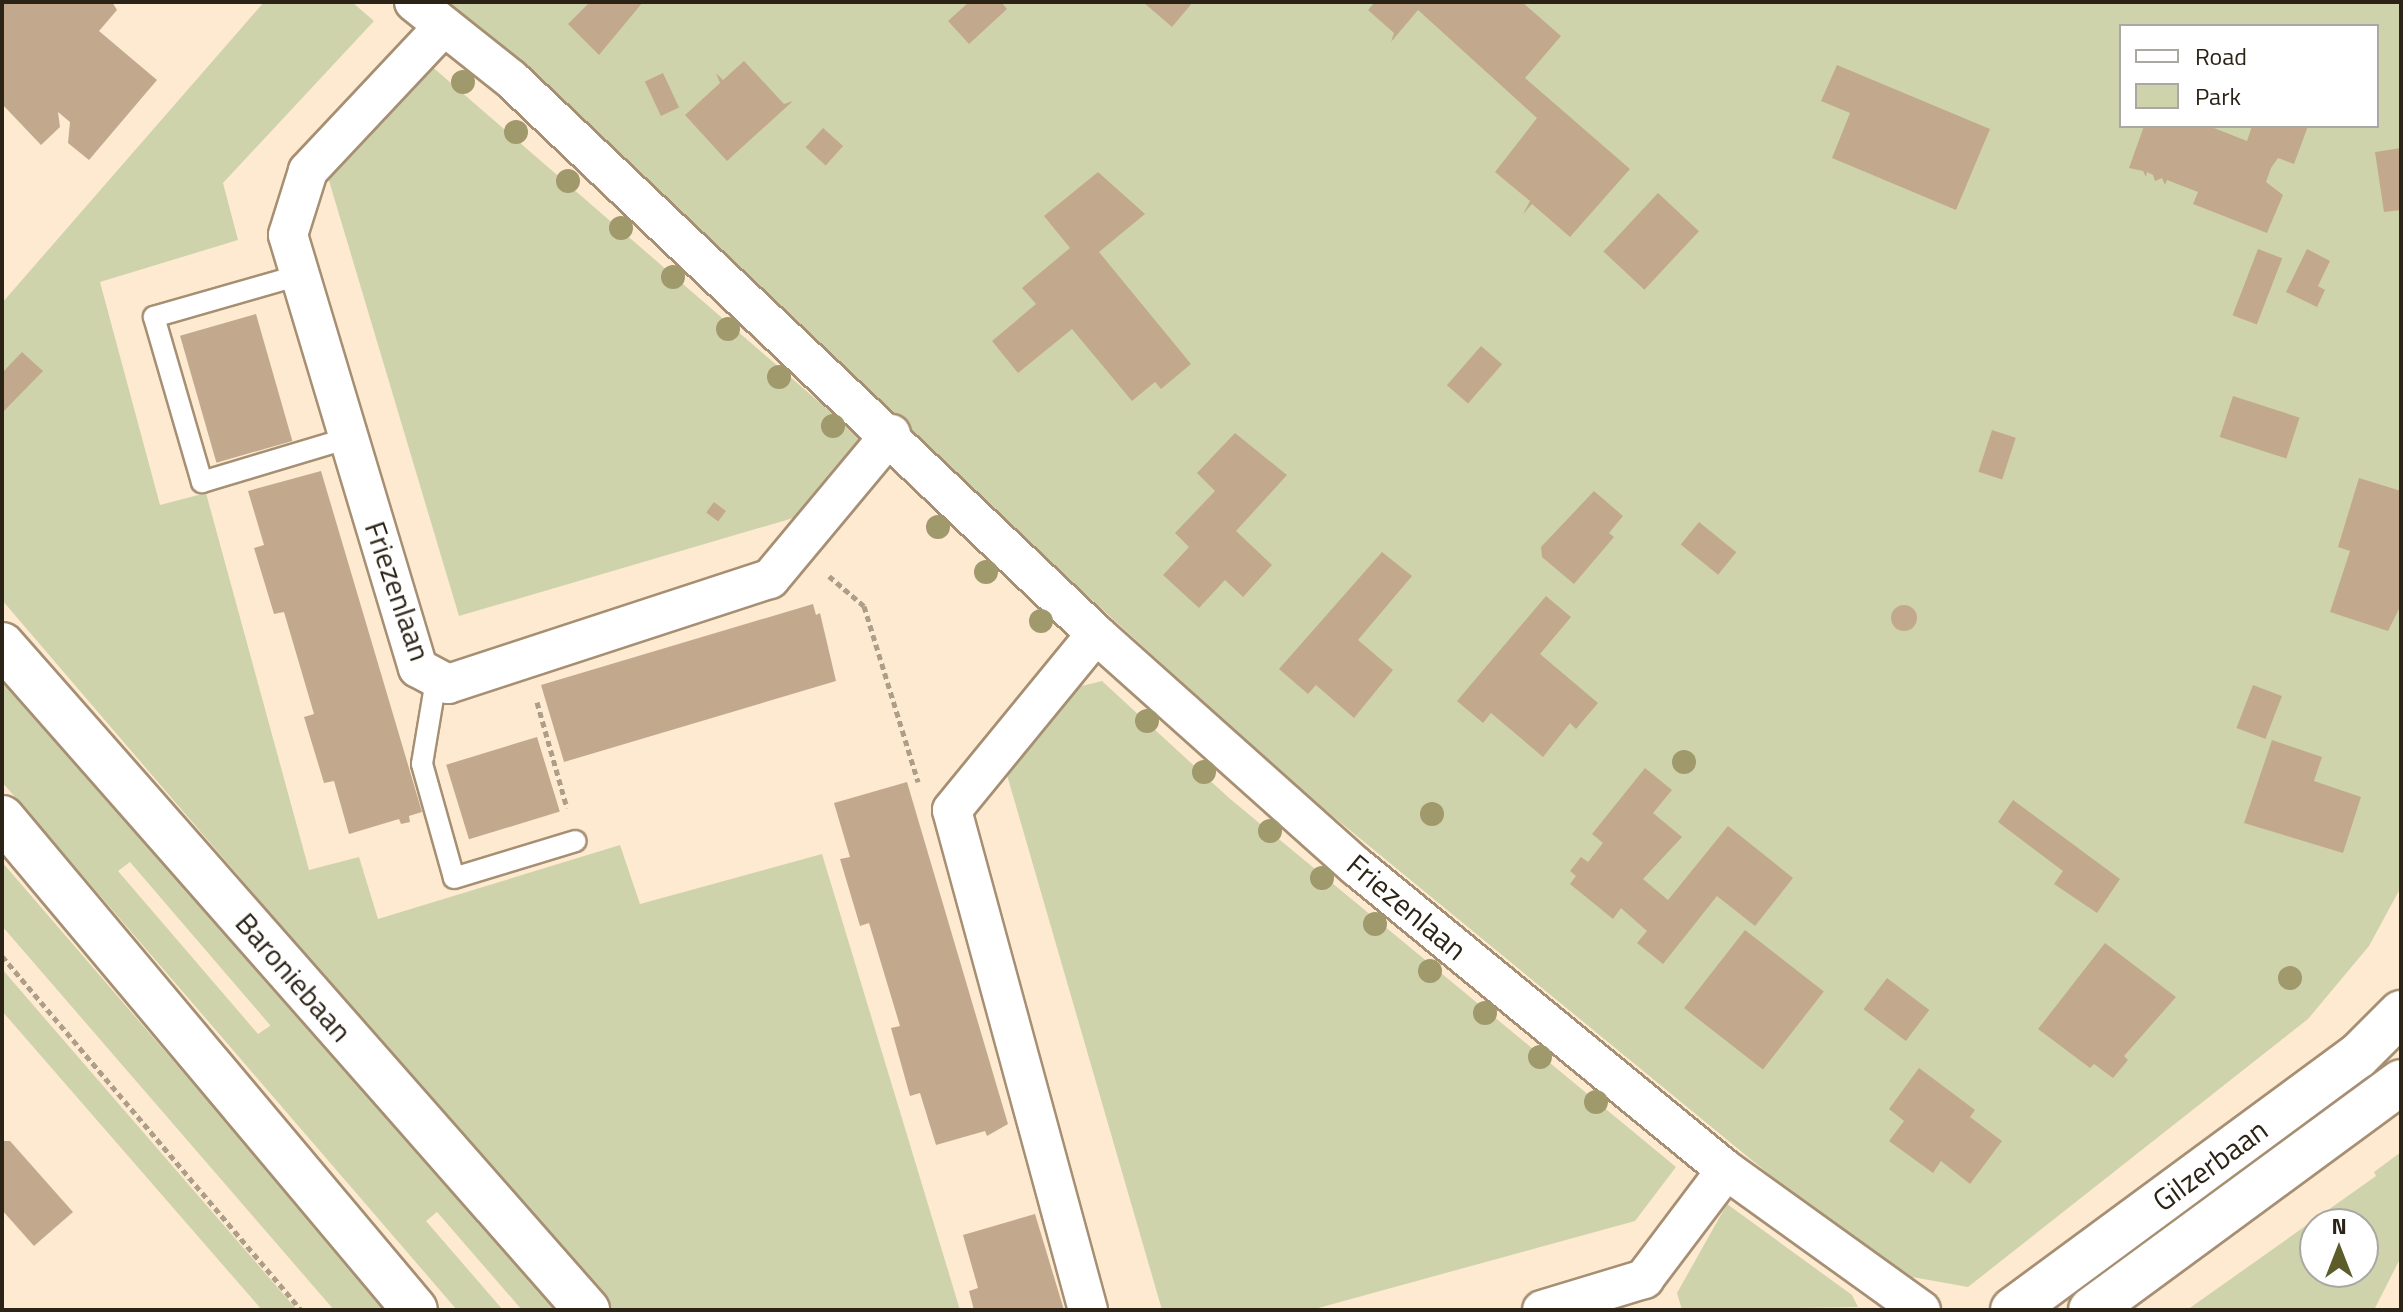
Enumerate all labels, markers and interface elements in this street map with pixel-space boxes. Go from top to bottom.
legend [2119,24,2379,128]
text: Road [2195,38,2247,74]
text: Park [2195,78,2241,114]
street label: Friezenlaan [357,517,439,665]
street label: Friezenlaan [1340,847,1474,967]
street label: Baroniebaan [228,905,360,1049]
street label: Gilzerbaan [2146,1111,2274,1219]
north arrow [2299,1208,2379,1288]
text: N [2331,1209,2347,1243]

